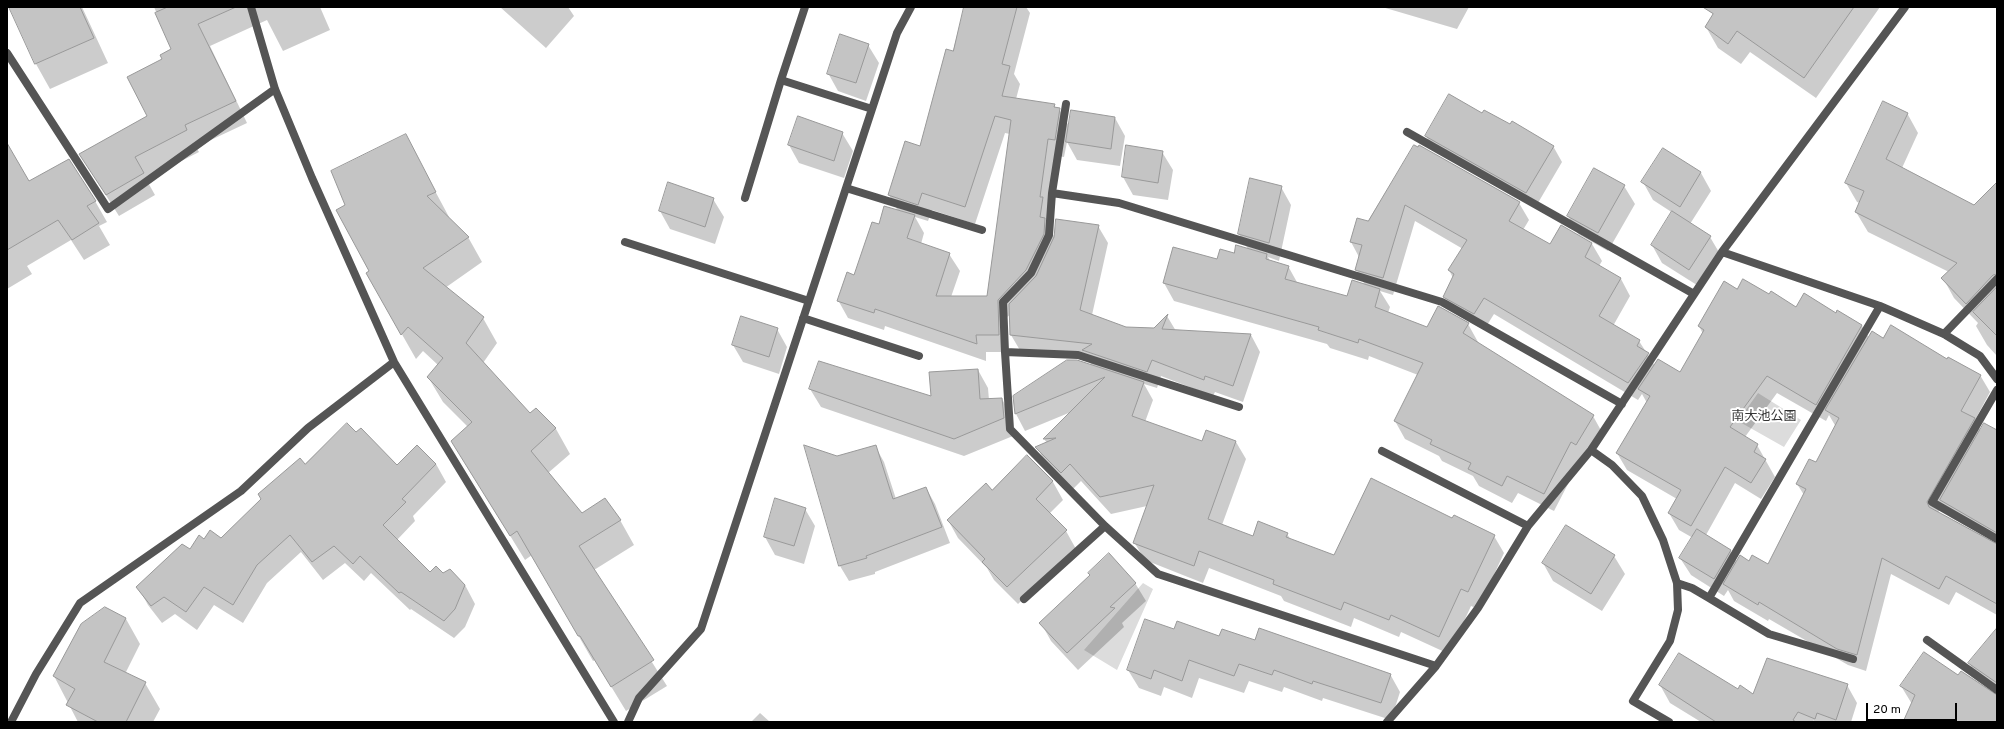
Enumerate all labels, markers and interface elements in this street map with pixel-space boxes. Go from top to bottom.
park label: 南大池公園 [1732,409,1796,425]
scale bar [1868,695,1959,721]
text: 20 m [1873,702,1901,718]

